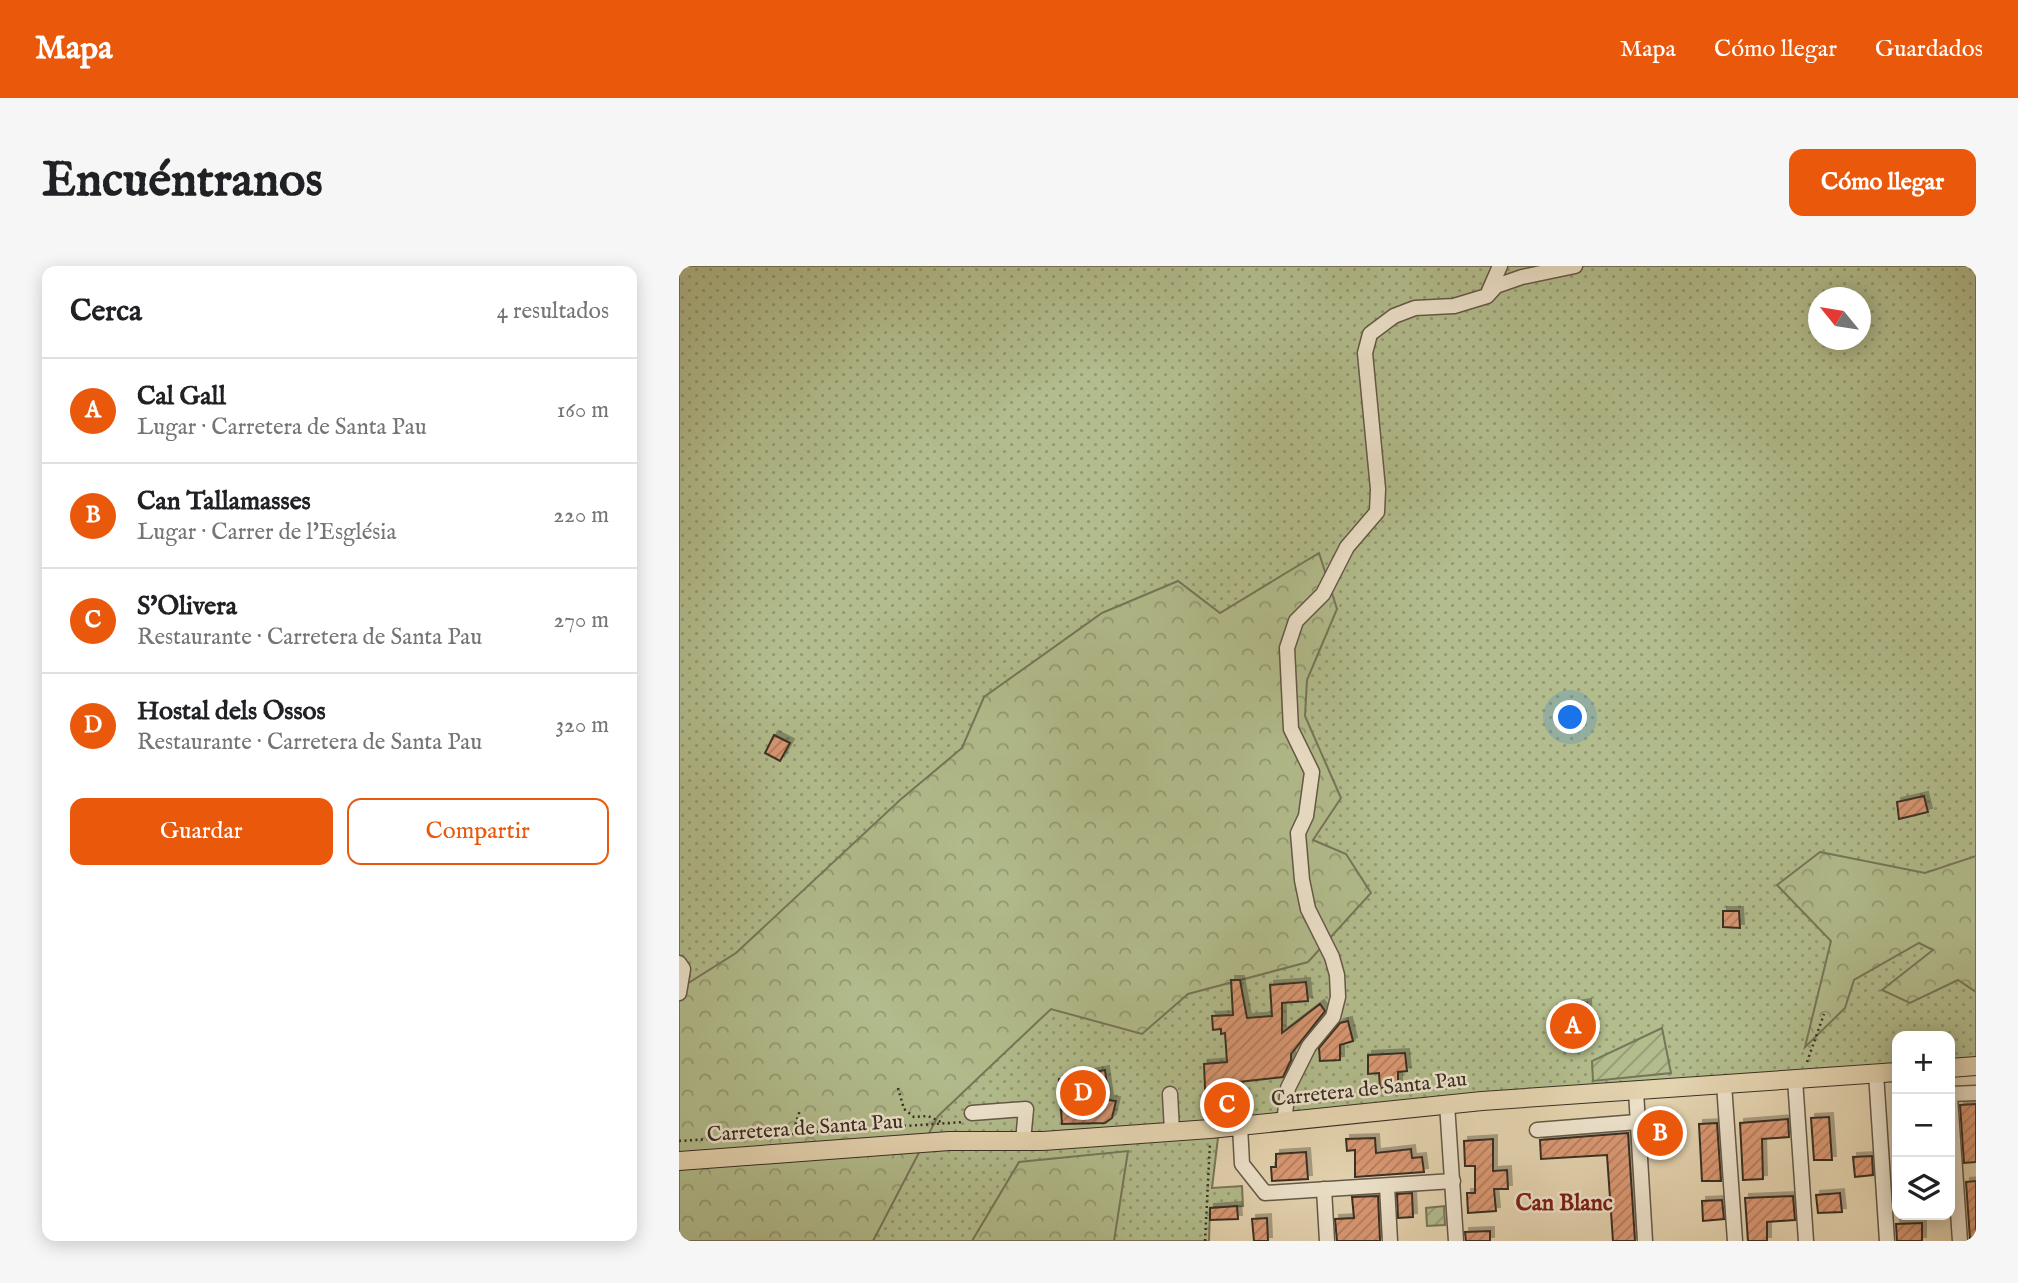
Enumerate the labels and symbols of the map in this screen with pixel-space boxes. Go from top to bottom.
north arrow [1808,287,1871,350]
your location [1553,700,1587,734]
pin: A [1550,1000,1596,1052]
street label: Carretera de Santa Pau [1270,1066,1468,1114]
pin: D [1060,1067,1106,1119]
pin: C [1204,1079,1250,1131]
pin: B [1637,1107,1683,1159]
street label: Carretera de Santa Pau [706,1109,904,1149]
district label: Can Blanc [1515,1189,1613,1218]

